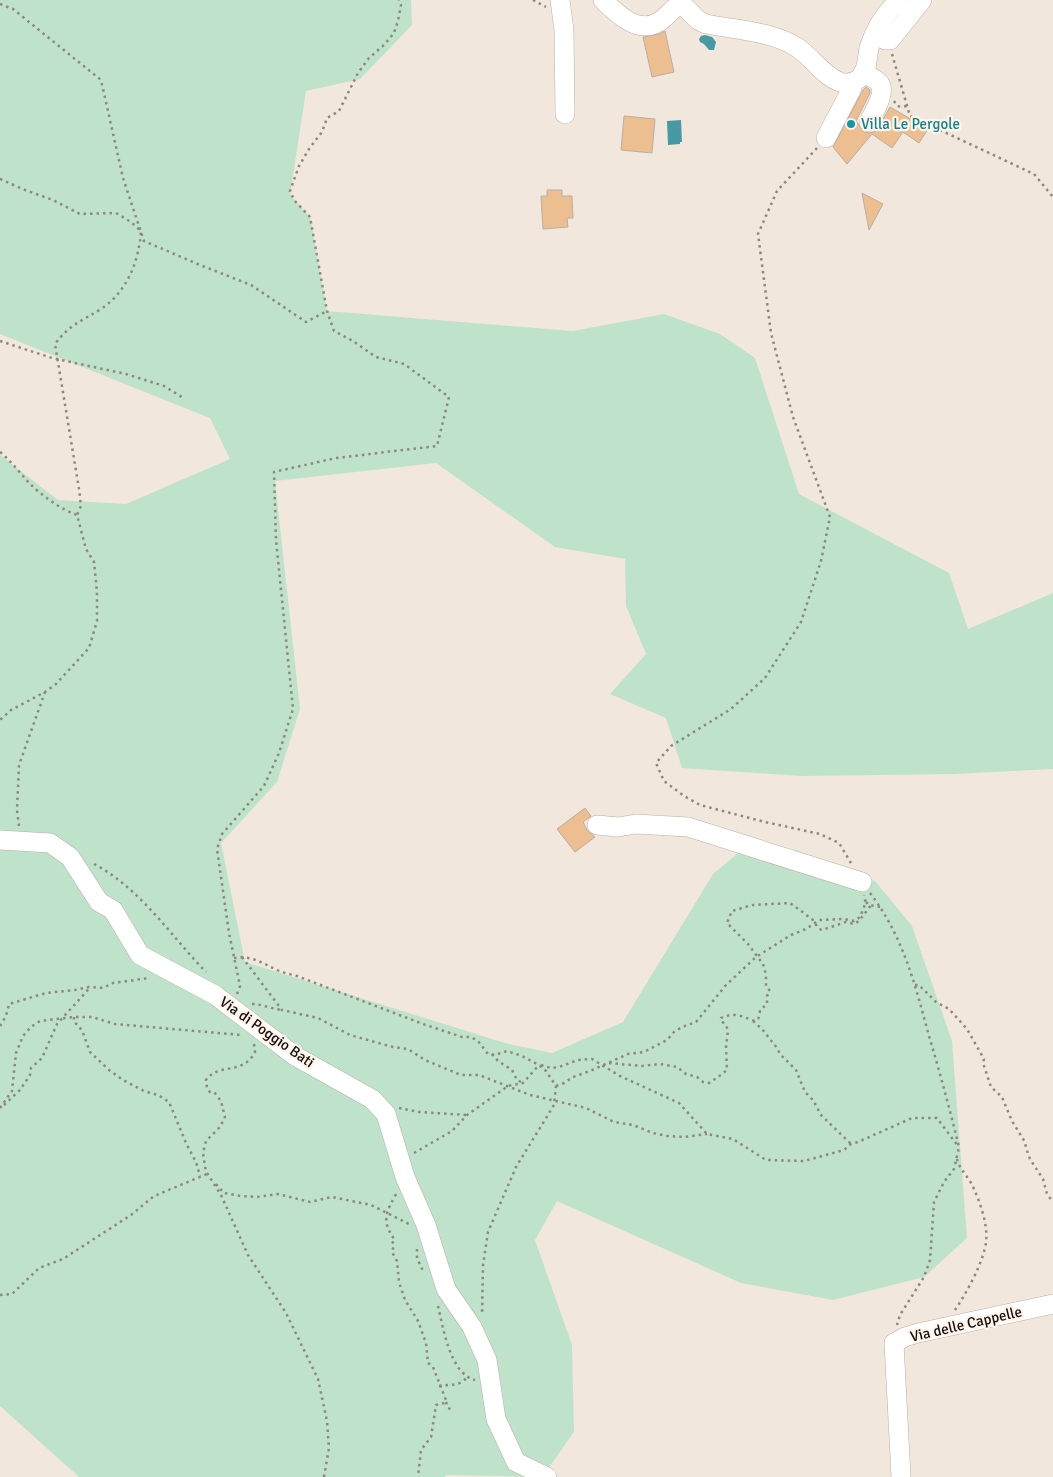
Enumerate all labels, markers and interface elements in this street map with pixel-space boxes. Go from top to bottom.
place label: Villa Le Pergole [861,115,960,133]
marker: Villa Le Pergole [845,118,857,130]
street label: Via di Poggio Bati [216,993,318,1071]
street label: Via delle Cappelle [908,1302,1024,1346]

